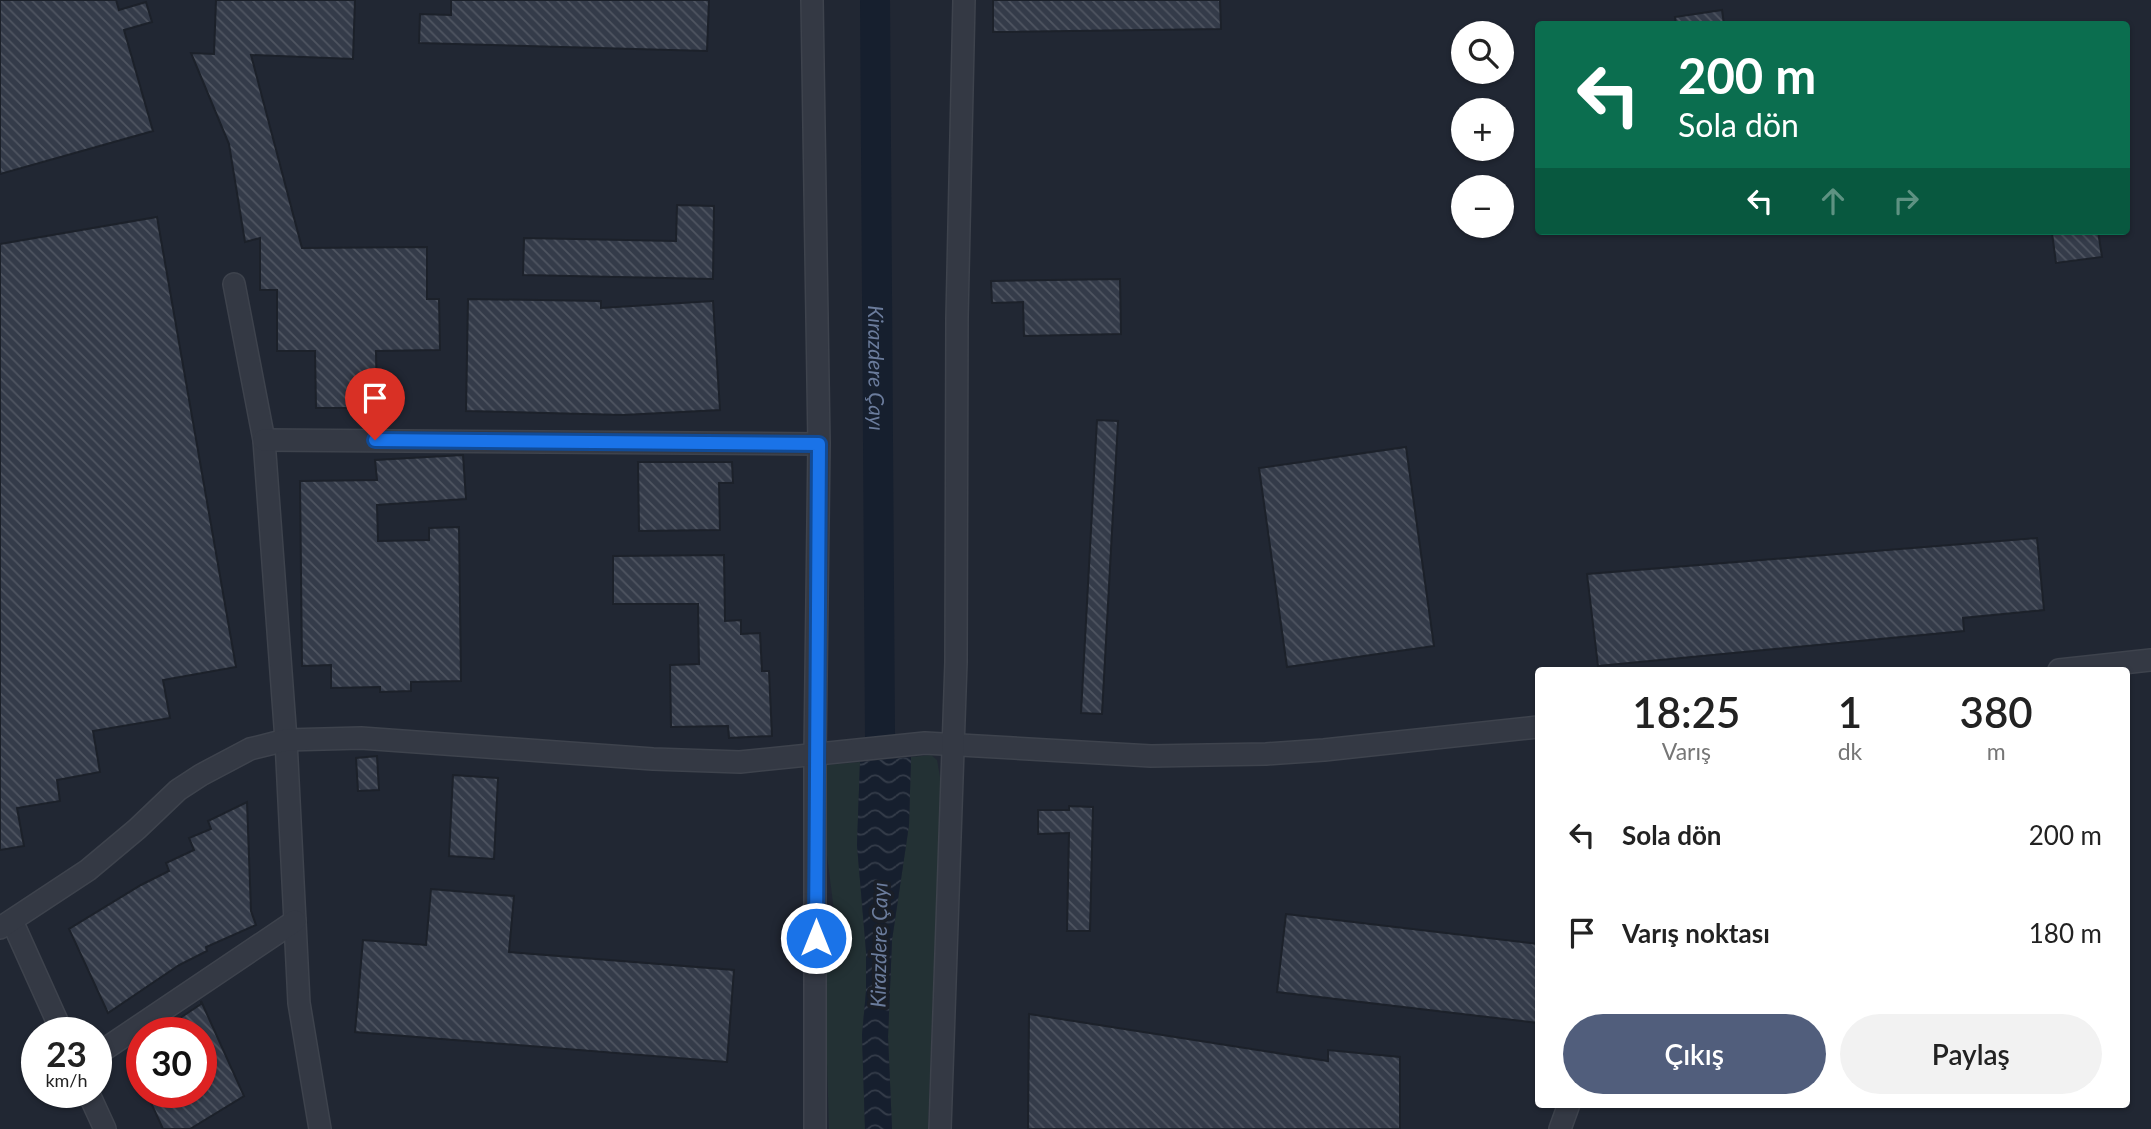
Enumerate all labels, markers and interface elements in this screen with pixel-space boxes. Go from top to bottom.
map controls [1451,21,1514,238]
button: search [1451,21,1514,84]
text: 200 m [1678,46,1816,104]
icon: left [1563,49,1654,140]
button: + [1451,98,1514,161]
text: Sola dön [1678,105,1799,144]
button: − [1451,175,1514,238]
icon: left [1741,182,1779,220]
icon: ahead [1814,182,1852,220]
icon: right [1887,182,1925,220]
water label: Kirazdere Çayı [865,305,890,431]
pin [345,368,405,440]
icon: arrive [356,379,394,417]
text: 18:25 [1632,687,1740,737]
text: 1 [1838,687,1862,737]
text: 380 [1960,687,2033,737]
text: Varış [1662,737,1711,765]
text: dk [1838,737,1862,765]
text: m [1987,737,2006,765]
icon: left [1563,816,1601,854]
text: Sola dön [1622,819,1722,851]
text: 200 m [2029,819,2102,851]
water label: Kirazdere Çayı [864,882,892,1008]
position arrow [779,901,853,975]
icon: arrive [1563,914,1601,952]
text: Varış noktası [1622,917,1770,949]
text: 180 m [2029,917,2102,949]
button: Çıkış [1563,1014,1826,1094]
button: Paylaş [1840,1014,2102,1094]
speed limit sign: 30 [126,1017,217,1108]
text: 23 [46,1032,87,1074]
text: km/h [45,1069,88,1091]

